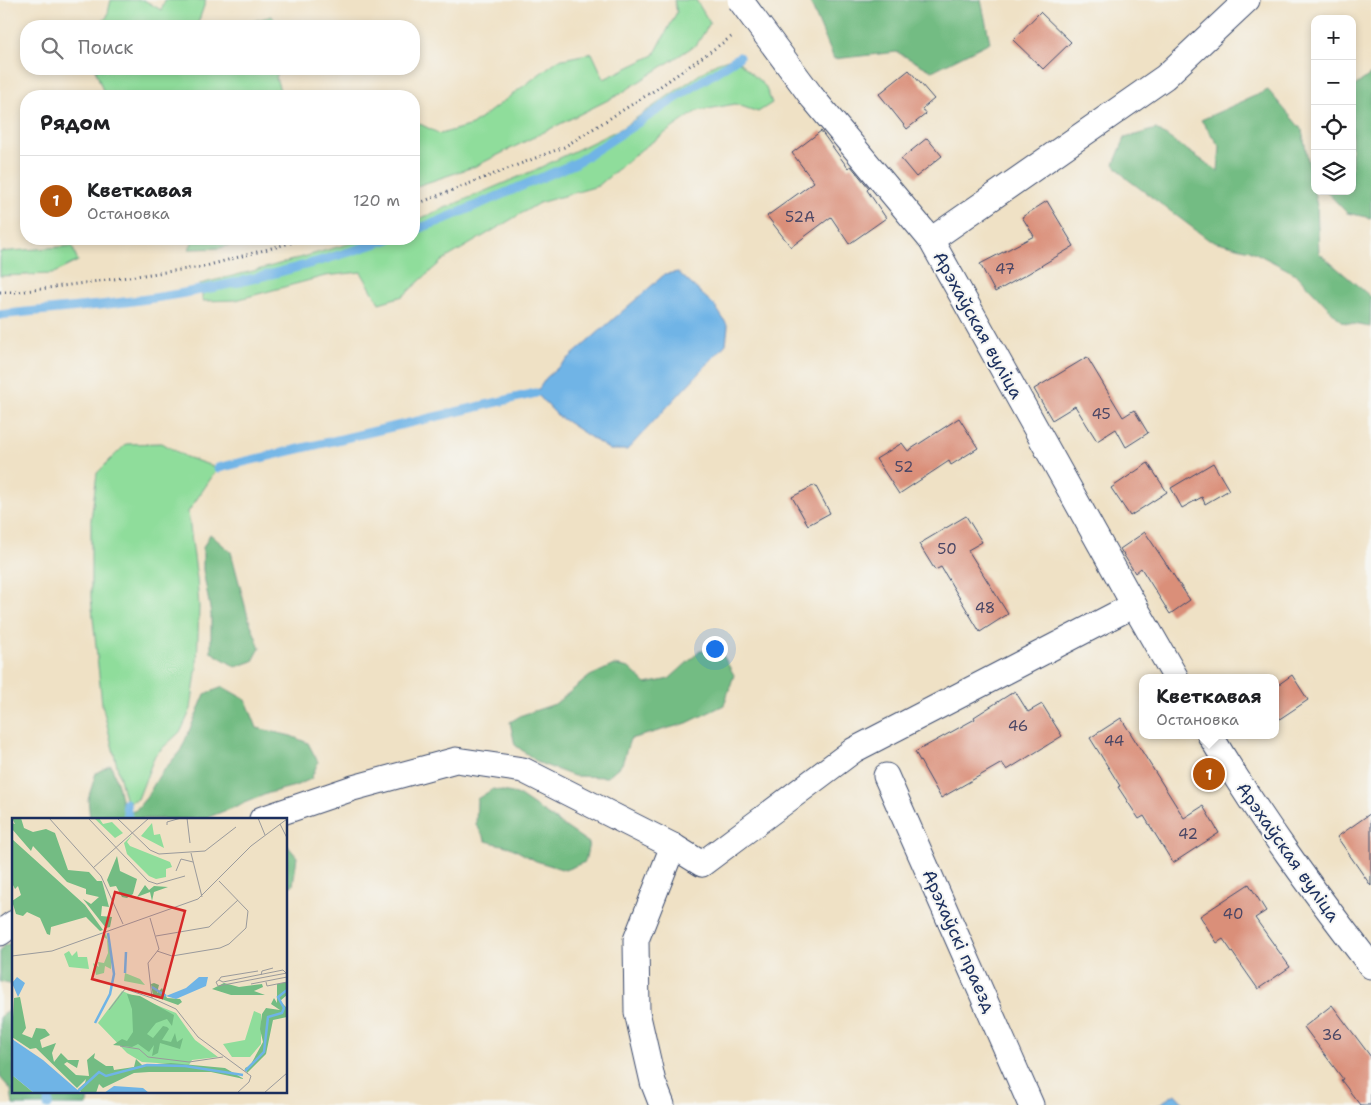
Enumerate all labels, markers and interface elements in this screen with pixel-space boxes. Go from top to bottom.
map controls [1311,15,1356,195]
button: + [1311,15,1356,60]
search box [20,20,420,75]
icon: search [38,34,66,62]
text: Поиск [78,35,133,60]
button: − [1311,60,1356,105]
button: locate [1311,105,1356,150]
text: Рядом [40,109,110,137]
button: layers [1311,150,1356,195]
text: Кветкавая [87,178,192,203]
text: 1 [52,190,60,211]
text: 120 m [353,190,400,211]
text: Остановка [87,203,170,224]
house number: 52А [785,207,815,227]
street label: Арэхаўская вуліца [927,247,1029,403]
house number: 47 [995,259,1015,279]
house number: 45 [1091,404,1111,424]
house number: 52 [895,457,913,477]
house number: 50 [937,539,957,559]
house number: 48 [975,598,995,618]
your location [702,636,728,662]
popup [1139,674,1279,739]
text: Кветкавая [1156,684,1262,709]
text: Остановка [1156,709,1239,730]
house number: 46 [1008,716,1028,736]
house number: 44 [1104,731,1124,751]
pin: 1 [1193,755,1225,793]
street label: Арэхаўская вуліца [1231,777,1345,927]
inset map [12,818,288,1092]
house number: 42 [1178,824,1198,844]
street label: Арэхаўскі праезд [917,866,1002,1017]
house number: 40 [1223,904,1243,924]
house number: 36 [1322,1025,1342,1045]

